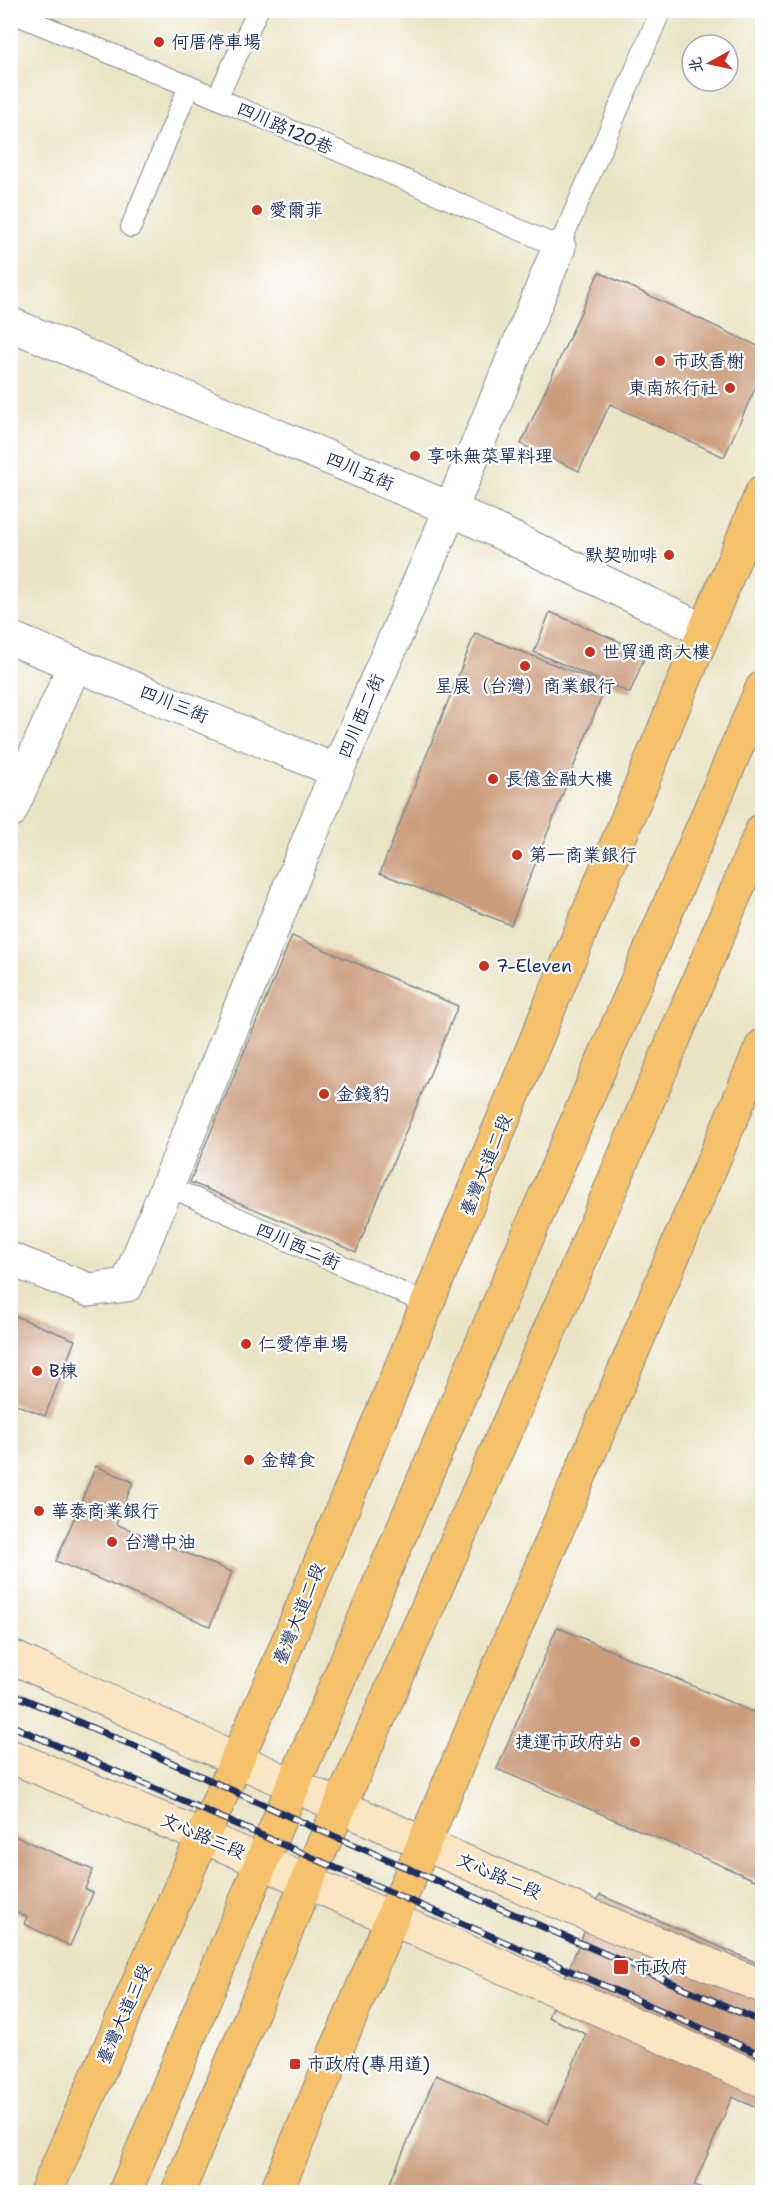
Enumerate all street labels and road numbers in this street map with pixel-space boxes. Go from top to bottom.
street label: 四川路120巷 [233,96,337,160]
street label: 四川五街 [322,446,398,496]
street label: 四川西二街 [332,670,390,762]
street label: 四川三街 [136,679,212,729]
street label: 臺灣大道二段 [455,1110,517,1220]
street label: 四川西二街 [252,1217,344,1275]
street label: 臺灣大道二段 [268,1559,330,1669]
street label: 文心路三段 [157,1807,249,1865]
street label: 文心路二段 [453,1847,545,1905]
street label: 臺灣大道三段 [91,1960,157,2068]

